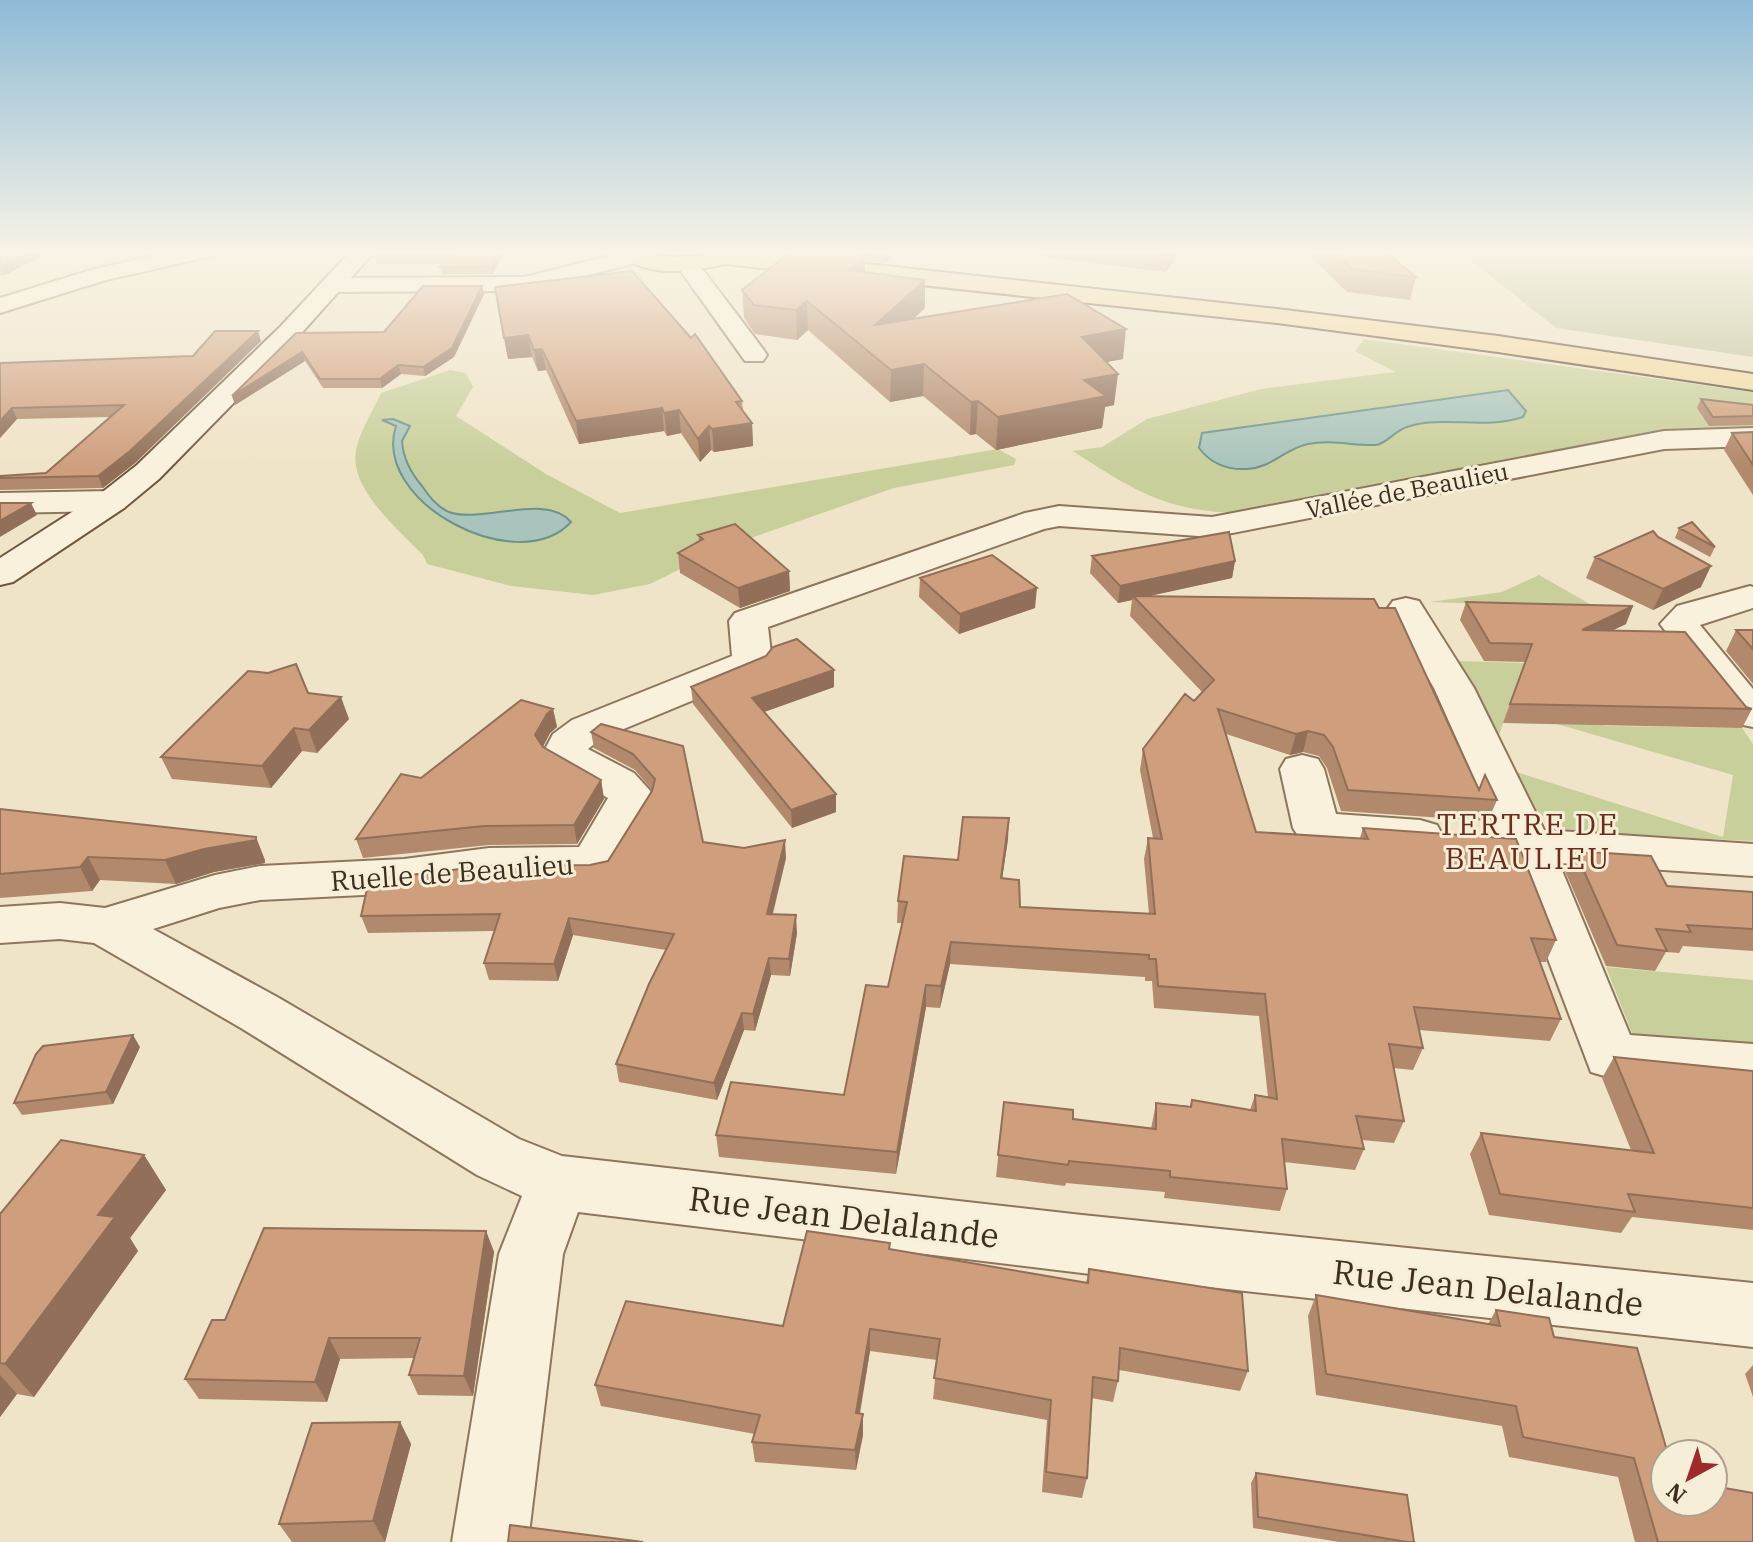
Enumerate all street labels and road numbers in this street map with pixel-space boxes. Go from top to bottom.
street label: Vallée de Beaulieu [1303,455,1511,525]
street label: Ruelle de Beaulieu [329,845,575,899]
street label: Rue Jean Delalande [686,1175,1002,1257]
street label: Rue Jean Delalande [1330,1249,1646,1325]

